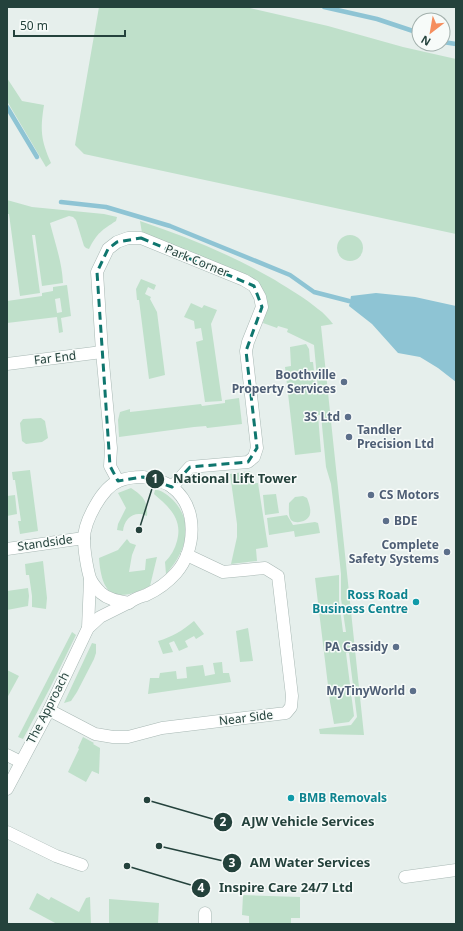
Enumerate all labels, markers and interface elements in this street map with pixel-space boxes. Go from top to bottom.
scale bar [14,12,125,38]
north arrow [411,12,451,52]
text: 50 m [20,17,48,34]
text: N [418,32,433,50]
street label: Park Corner [163,240,232,281]
street label: Far End [33,346,77,369]
place label: Boothville Property Services [232,366,336,397]
marker: Boothville Property Services [339,377,349,387]
place label: 3S Ltd [304,408,340,425]
marker: 3S Ltd [343,412,353,422]
place label: Tandler Precision Ltd [357,421,434,452]
marker: Tandler Precision Ltd [344,432,354,442]
callout: National Lift Tower [145,466,305,491]
text: National Lift Tower [173,469,297,487]
text: 1 [152,470,158,487]
place label: CS Motors [379,486,439,503]
marker: CS Motors [366,490,376,500]
place label: BDE [394,512,418,529]
marker: BDE [381,516,391,526]
street label: Standside [16,530,74,555]
place label: Complete Safety Systems [349,536,439,567]
marker: Complete Safety Systems [442,547,452,557]
place label: Ross Road Business Centre [312,586,408,617]
marker: Ross Road Business Centre [411,597,421,607]
place label: PA Cassidy [325,638,388,655]
marker: PA Cassidy [391,642,401,652]
street label: The Approach [22,669,73,747]
place label: MyTinyWorld [326,682,405,699]
marker: MyTinyWorld [408,686,418,696]
street label: Near Side [218,706,274,729]
place label: BMB Removals [299,789,387,806]
marker: BMB Removals [286,793,296,803]
callout: AJW Vehicle Services [213,809,382,834]
text: AJW Vehicle Services [242,812,374,830]
text: 2 [220,813,227,830]
callout: AM Water Services [222,850,378,875]
text: AM Water Services [250,853,370,871]
text: 3 [229,854,236,871]
callout: Inspire Care 24/7 Ltd [191,875,361,900]
text: Inspire Care 24/7 Ltd [219,878,353,896]
text: 4 [198,879,205,896]

